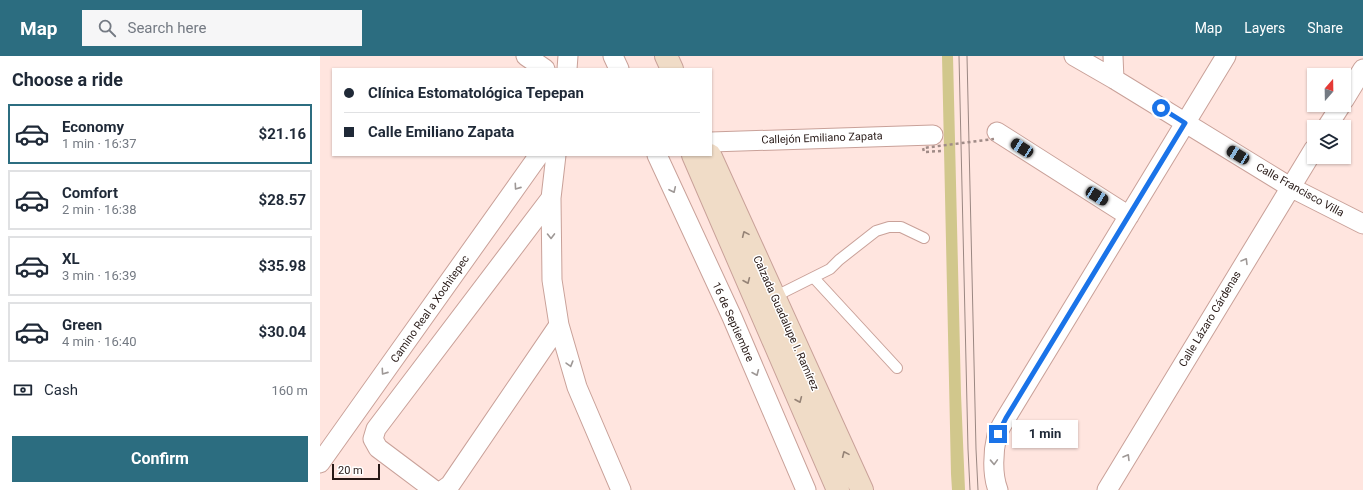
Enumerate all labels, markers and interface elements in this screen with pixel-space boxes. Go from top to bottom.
search box [82,10,362,46]
text: Map [20,17,58,40]
icon: search [96,17,118,39]
text: Search here [128,19,206,37]
text: Map [1195,20,1222,36]
text: Layers [1244,20,1285,36]
text: Share [1307,20,1343,36]
north arrow [1307,68,1351,112]
map controls [1307,68,1351,164]
text: Choose a ride [12,69,123,90]
text: Clínica Estomatológica Tepepan [368,84,584,102]
route start [1152,99,1170,117]
icon: car [14,116,50,152]
text: Economy [62,118,124,136]
button: layers [1307,120,1351,164]
text: Calle Emiliano Zapata [368,123,514,141]
text: $21.16 [259,125,306,143]
street label: Callejón Emiliano Zapata [761,129,883,147]
text: 1 min · 16:37 [62,136,137,151]
car [1009,136,1035,160]
car [1225,144,1251,166]
street label: Calle Francisco Villa [1254,160,1346,220]
icon: car [14,182,50,218]
one-way arrow [515,182,522,189]
text: Comfort [62,184,118,202]
car [1084,185,1110,207]
one-way arrow [669,187,677,194]
text: $28.57 [259,191,306,209]
text: 2 min · 16:38 [62,202,137,217]
one-way arrow [742,231,750,238]
one-way arrow [547,233,556,239]
icon: car [14,248,50,284]
text: XL [62,250,80,268]
street label: Camino Real a Xochitepec [388,253,472,365]
street label: Calzada Guadalupe I. Ramírez [750,254,822,393]
text: $35.98 [259,257,306,275]
one-way arrow [1241,258,1248,265]
text: 3 min · 16:39 [62,268,137,283]
street label: Calle Lázaro Cárdenas [1176,268,1244,369]
one-way arrow [743,277,751,284]
street label: 16 de Septiembre [710,280,756,364]
icon: car [14,314,50,350]
text: Green [62,316,102,334]
text: $30.04 [259,323,306,341]
text: 4 min · 16:40 [62,334,137,349]
one-way arrow [565,360,574,367]
one-way arrow [382,368,389,375]
one-way arrow [751,369,759,376]
icon: cash [12,379,34,401]
text: Cash [44,381,78,399]
text: 160 m [271,383,308,398]
one-way arrow [794,396,802,403]
callout: 1 min [1012,420,1078,448]
route end [989,425,1007,443]
text: 1 min [1029,426,1061,441]
button: Confirm [12,436,308,482]
one-way arrow [842,451,850,458]
one-way arrow [1123,454,1130,461]
one-way arrow [990,459,999,465]
scale bar [332,462,380,481]
text: 20 m [338,464,363,477]

